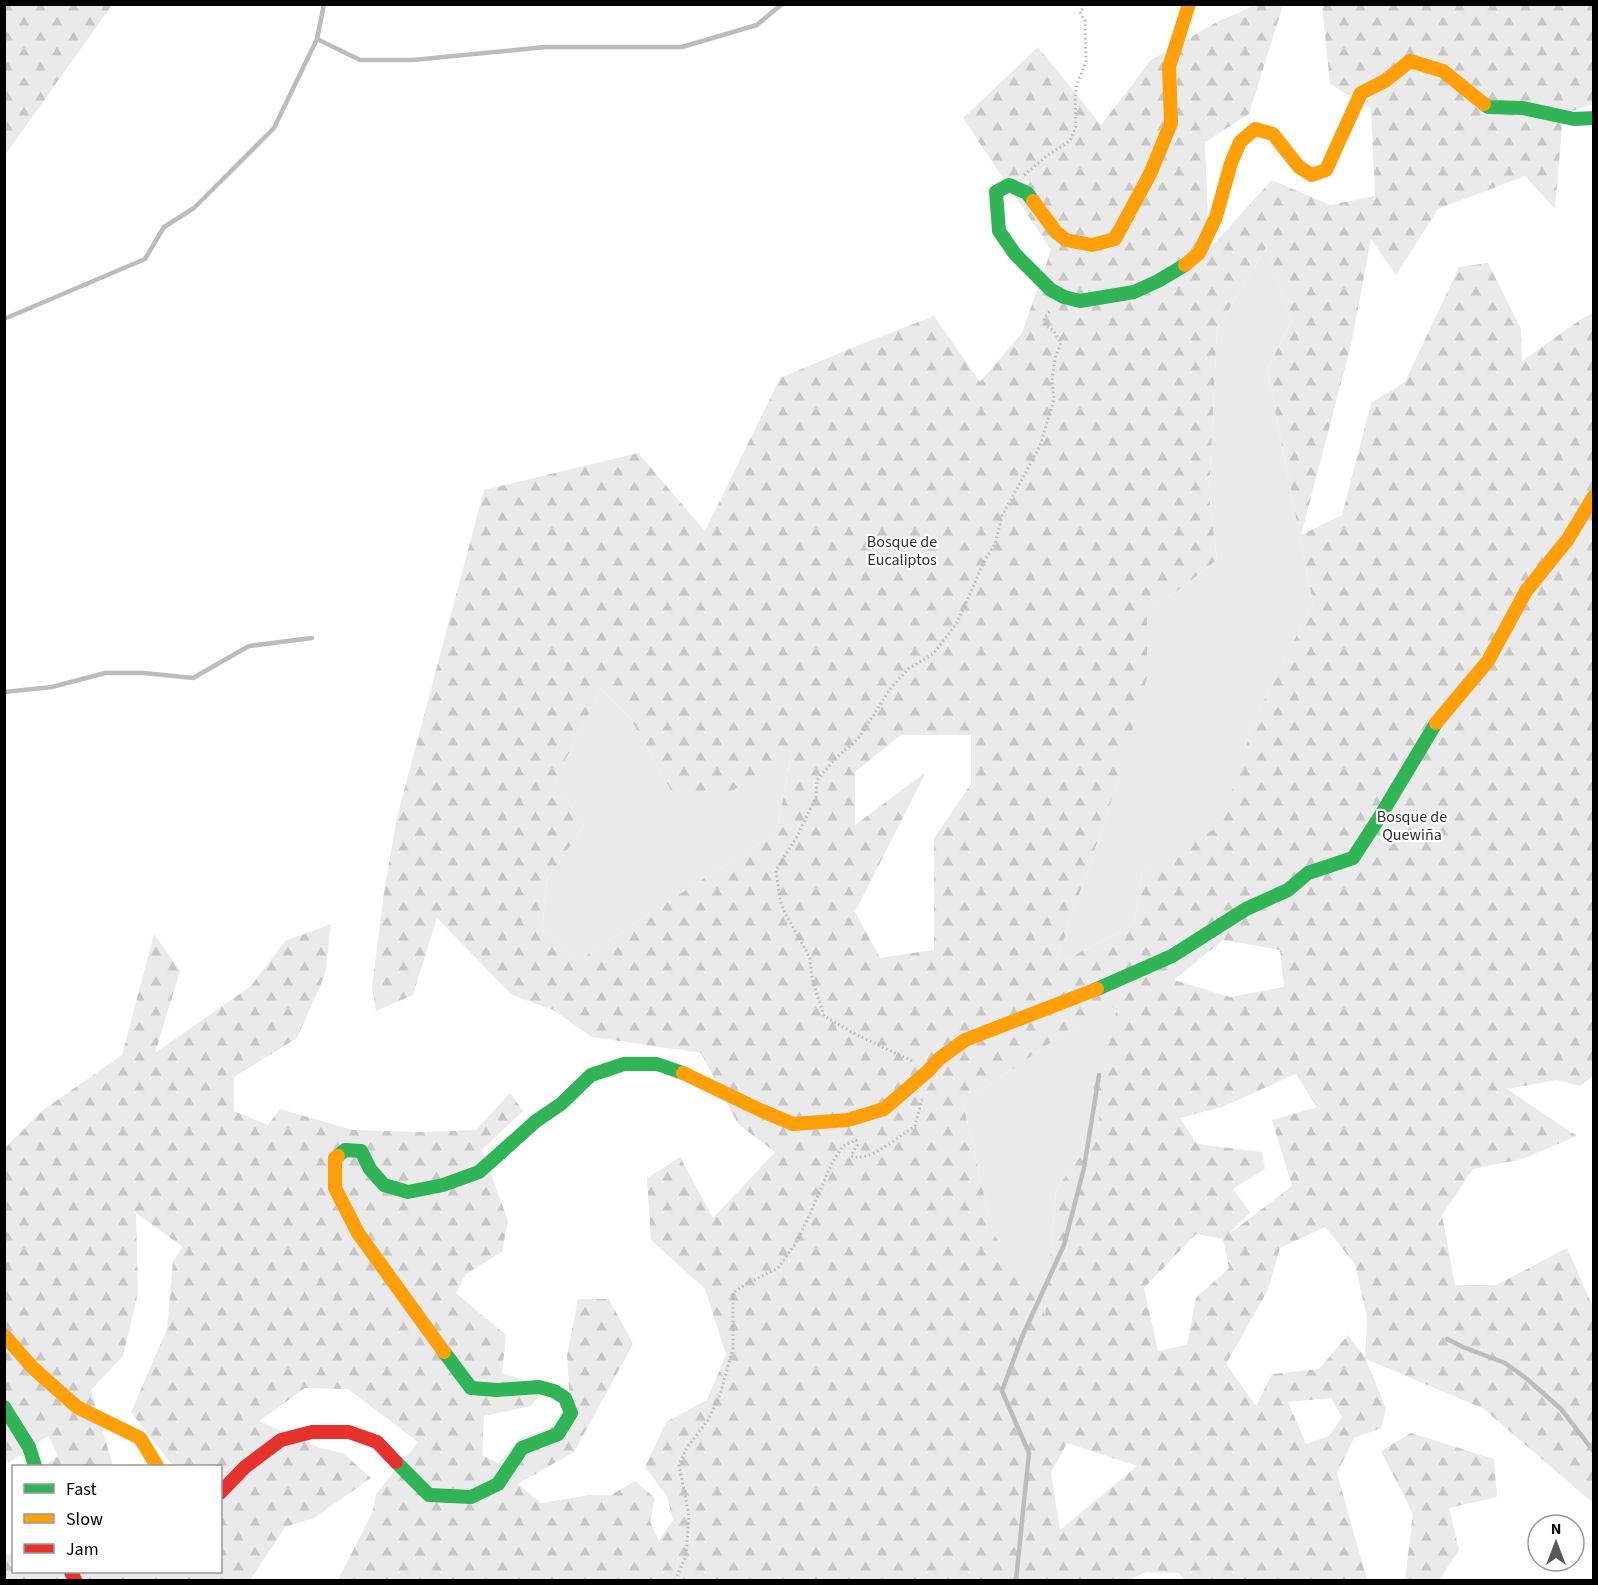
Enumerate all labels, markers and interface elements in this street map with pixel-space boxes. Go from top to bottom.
park label: Bosque de Eucaliptos [867,531,937,571]
park label: Bosque de Quewiña [1377,806,1447,846]
legend [12,1465,222,1573]
text: Fast [66,1477,97,1502]
text: Slow [66,1507,103,1532]
north arrow [1526,1513,1586,1573]
text: N [1551,1518,1561,1540]
text: Jam [66,1537,99,1562]

